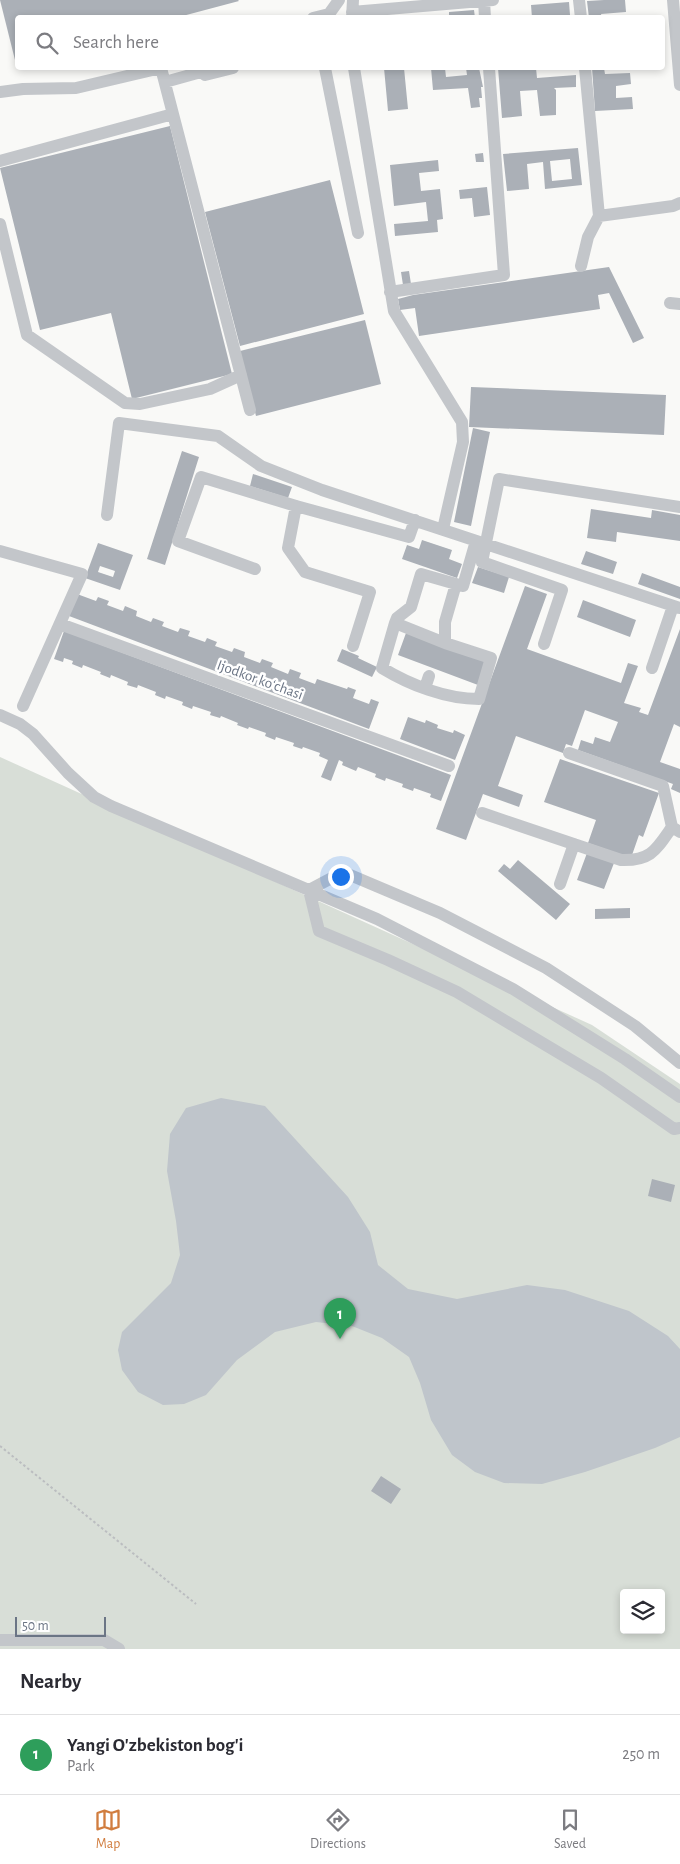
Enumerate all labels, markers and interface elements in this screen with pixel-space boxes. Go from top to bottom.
search box [15,15,665,70]
icon: search [33,29,61,57]
text: Search here [73,33,159,52]
street label: Ijodkor koʻchasi [215,657,305,703]
your location [328,864,354,890]
pin: 1 [324,1298,356,1339]
map controls [620,1589,665,1634]
button: layers [620,1589,665,1634]
scale bar [15,1614,106,1637]
text: 50 m [22,1619,49,1633]
text: Nearby [20,1671,81,1692]
text: Yangi O'zbekiston bog'i [67,1736,244,1755]
text: 1 [33,1746,39,1762]
text: 250 m [622,1746,660,1762]
text: Park [67,1758,95,1774]
tab: Map [94,1806,122,1853]
tab: Directions [310,1806,366,1853]
tab: Saved [554,1806,586,1853]

